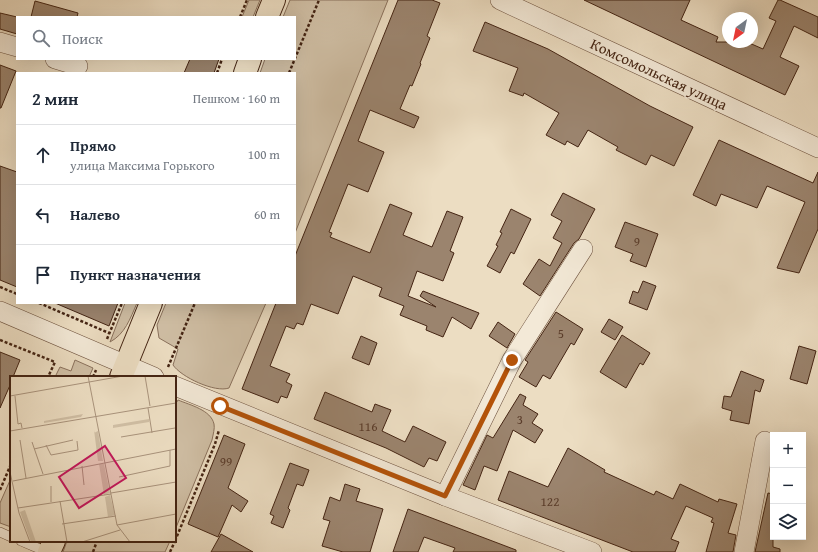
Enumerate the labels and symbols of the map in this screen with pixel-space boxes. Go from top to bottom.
north arrow [722,12,758,48]
street label: Комсомольская улица [587,33,732,115]
house number: 9 [634,232,640,251]
house number: 5 [558,324,564,343]
route end [503,351,521,369]
inset map [10,376,176,542]
route start [211,397,229,415]
house number: 3 [517,410,523,429]
house number: 116 [359,417,377,436]
house number: 99 [220,452,232,471]
house number: 122 [541,492,559,511]

